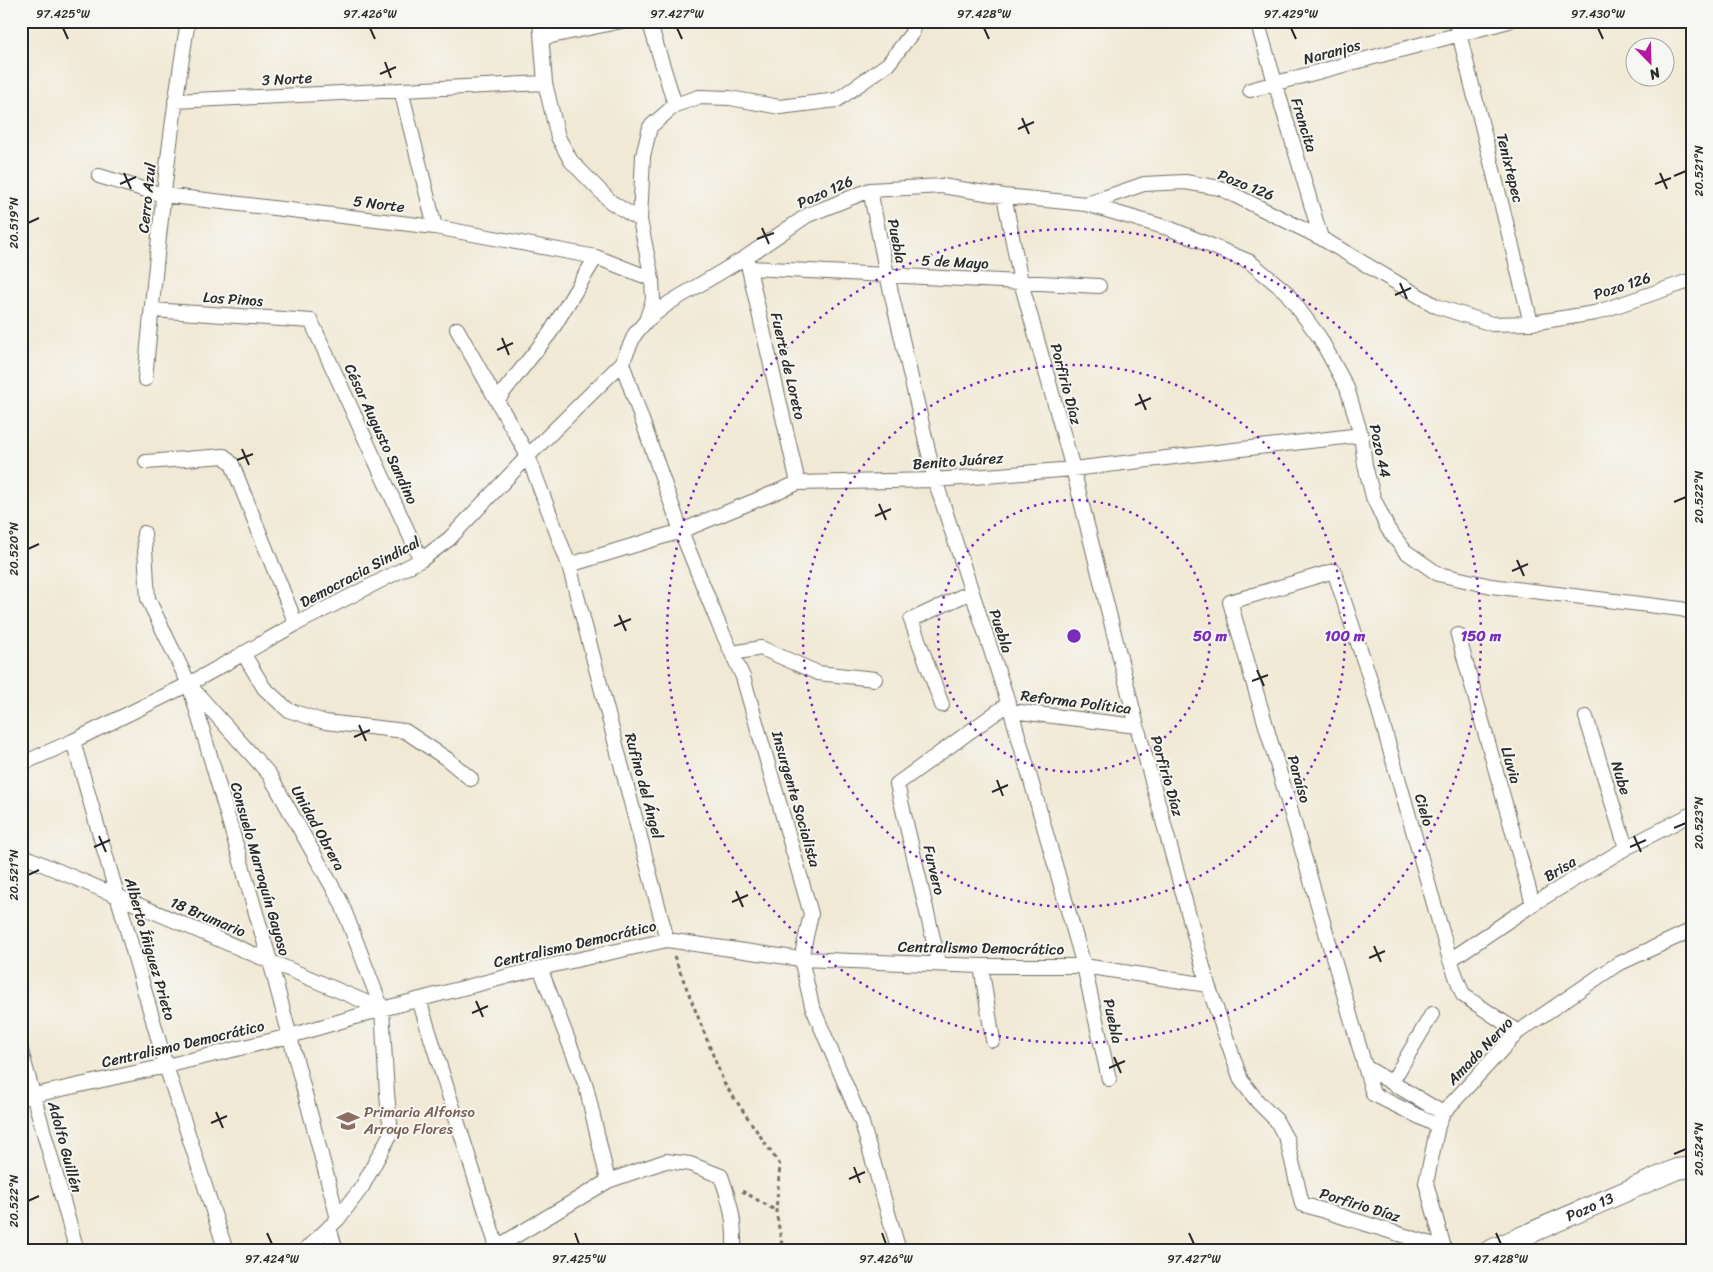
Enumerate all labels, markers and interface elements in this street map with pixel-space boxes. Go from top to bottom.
text: 97.425°W [36,3,91,25]
text: 97.426°W [343,3,397,25]
text: 97.427°W [650,3,704,25]
text: 97.428°W [957,3,1012,25]
text: 97.429°W [1264,3,1319,25]
text: 97.430°W [1571,3,1626,25]
street label: Naranjos [1300,32,1364,72]
north arrow [1626,38,1676,88]
text: N [1645,60,1665,87]
street label: 3 Norte [261,65,313,93]
street label: Francita [1283,95,1325,156]
street label: Tenixtepec [1489,130,1531,206]
text: 20.521°N [1688,145,1710,197]
street label: Cerro Azul [130,161,164,234]
street label: Pozo 126 [1214,162,1278,208]
street label: Pozo 126 [793,168,857,216]
street label: 5 Norte [352,188,406,220]
text: 20.519°N [3,197,25,249]
street label: Puebla [880,216,914,266]
street label: 5 de Mayo [921,247,990,277]
street label: Pozo 126 [1590,265,1654,307]
street label: Los Pinos [202,284,265,314]
street label: Fuerte de Loreto [763,310,813,423]
street label: Porfirio Díaz [1043,340,1090,428]
street label: César Augusto Sandino [337,359,425,509]
street label: Pozo 44 [1362,422,1398,480]
street label: Benito Juárez [912,445,1005,477]
text: 20.522°N [1688,470,1710,523]
text: 20.520°N [3,522,25,576]
street label: Democracia Sindical [295,529,425,615]
street label: Puebla [982,606,1020,657]
text: 50 m [1193,623,1228,649]
text: 100 m [1325,623,1366,649]
text: 150 m [1461,623,1502,649]
centre of rings [1065,627,1083,645]
street label: Reforma Política [1019,682,1133,722]
street label: Insurgente Socialista [764,727,828,871]
street label: Rufino del Ángel [617,730,671,843]
street label: Porfirio Díaz [1143,732,1191,820]
street label: Lluvia [1493,743,1529,787]
street label: Paraíso [1280,752,1318,807]
street label: Nube [1604,758,1639,799]
street label: Consuelo Marroquín Gayoso [223,779,297,959]
street label: Unidad Obrera [284,780,352,876]
street label: Cielo [1407,791,1441,830]
text: 20.523°N [1688,796,1710,849]
street label: Furvero [916,842,952,898]
text: 20.521°N [3,849,25,901]
street label: Brisa [1539,849,1582,889]
street label: Alberto Íñiguez Prieto [117,873,183,1024]
street label: 18 Brumario [166,889,250,945]
street label: Centralismo Democrático [491,913,659,975]
street label: Centralismo Democrático [898,934,1065,962]
street label: Puebla [1096,996,1130,1046]
street label: Amado Nervo [1440,1011,1520,1092]
street label: Centralismo Democrático [99,1013,267,1075]
street label: Adolfo Guillén [40,1097,90,1196]
place label: Primaria Alfonso Arroyo Flores [363,1099,475,1142]
school or university icon: Primaria Alfonso Arroyo Flores [335,1108,361,1134]
text: 20.524°N [1688,1122,1710,1176]
text: 20.522°N [3,1174,25,1227]
street label: Porfirio Díaz [1316,1180,1404,1230]
street label: Pozo 13 [1562,1185,1618,1229]
text: 97.424°W [245,1248,300,1270]
text: 97.425°W [552,1248,607,1270]
text: 97.426°W [859,1248,913,1270]
text: 97.427°W [1167,1248,1221,1270]
text: 97.428°W [1474,1248,1529,1270]

